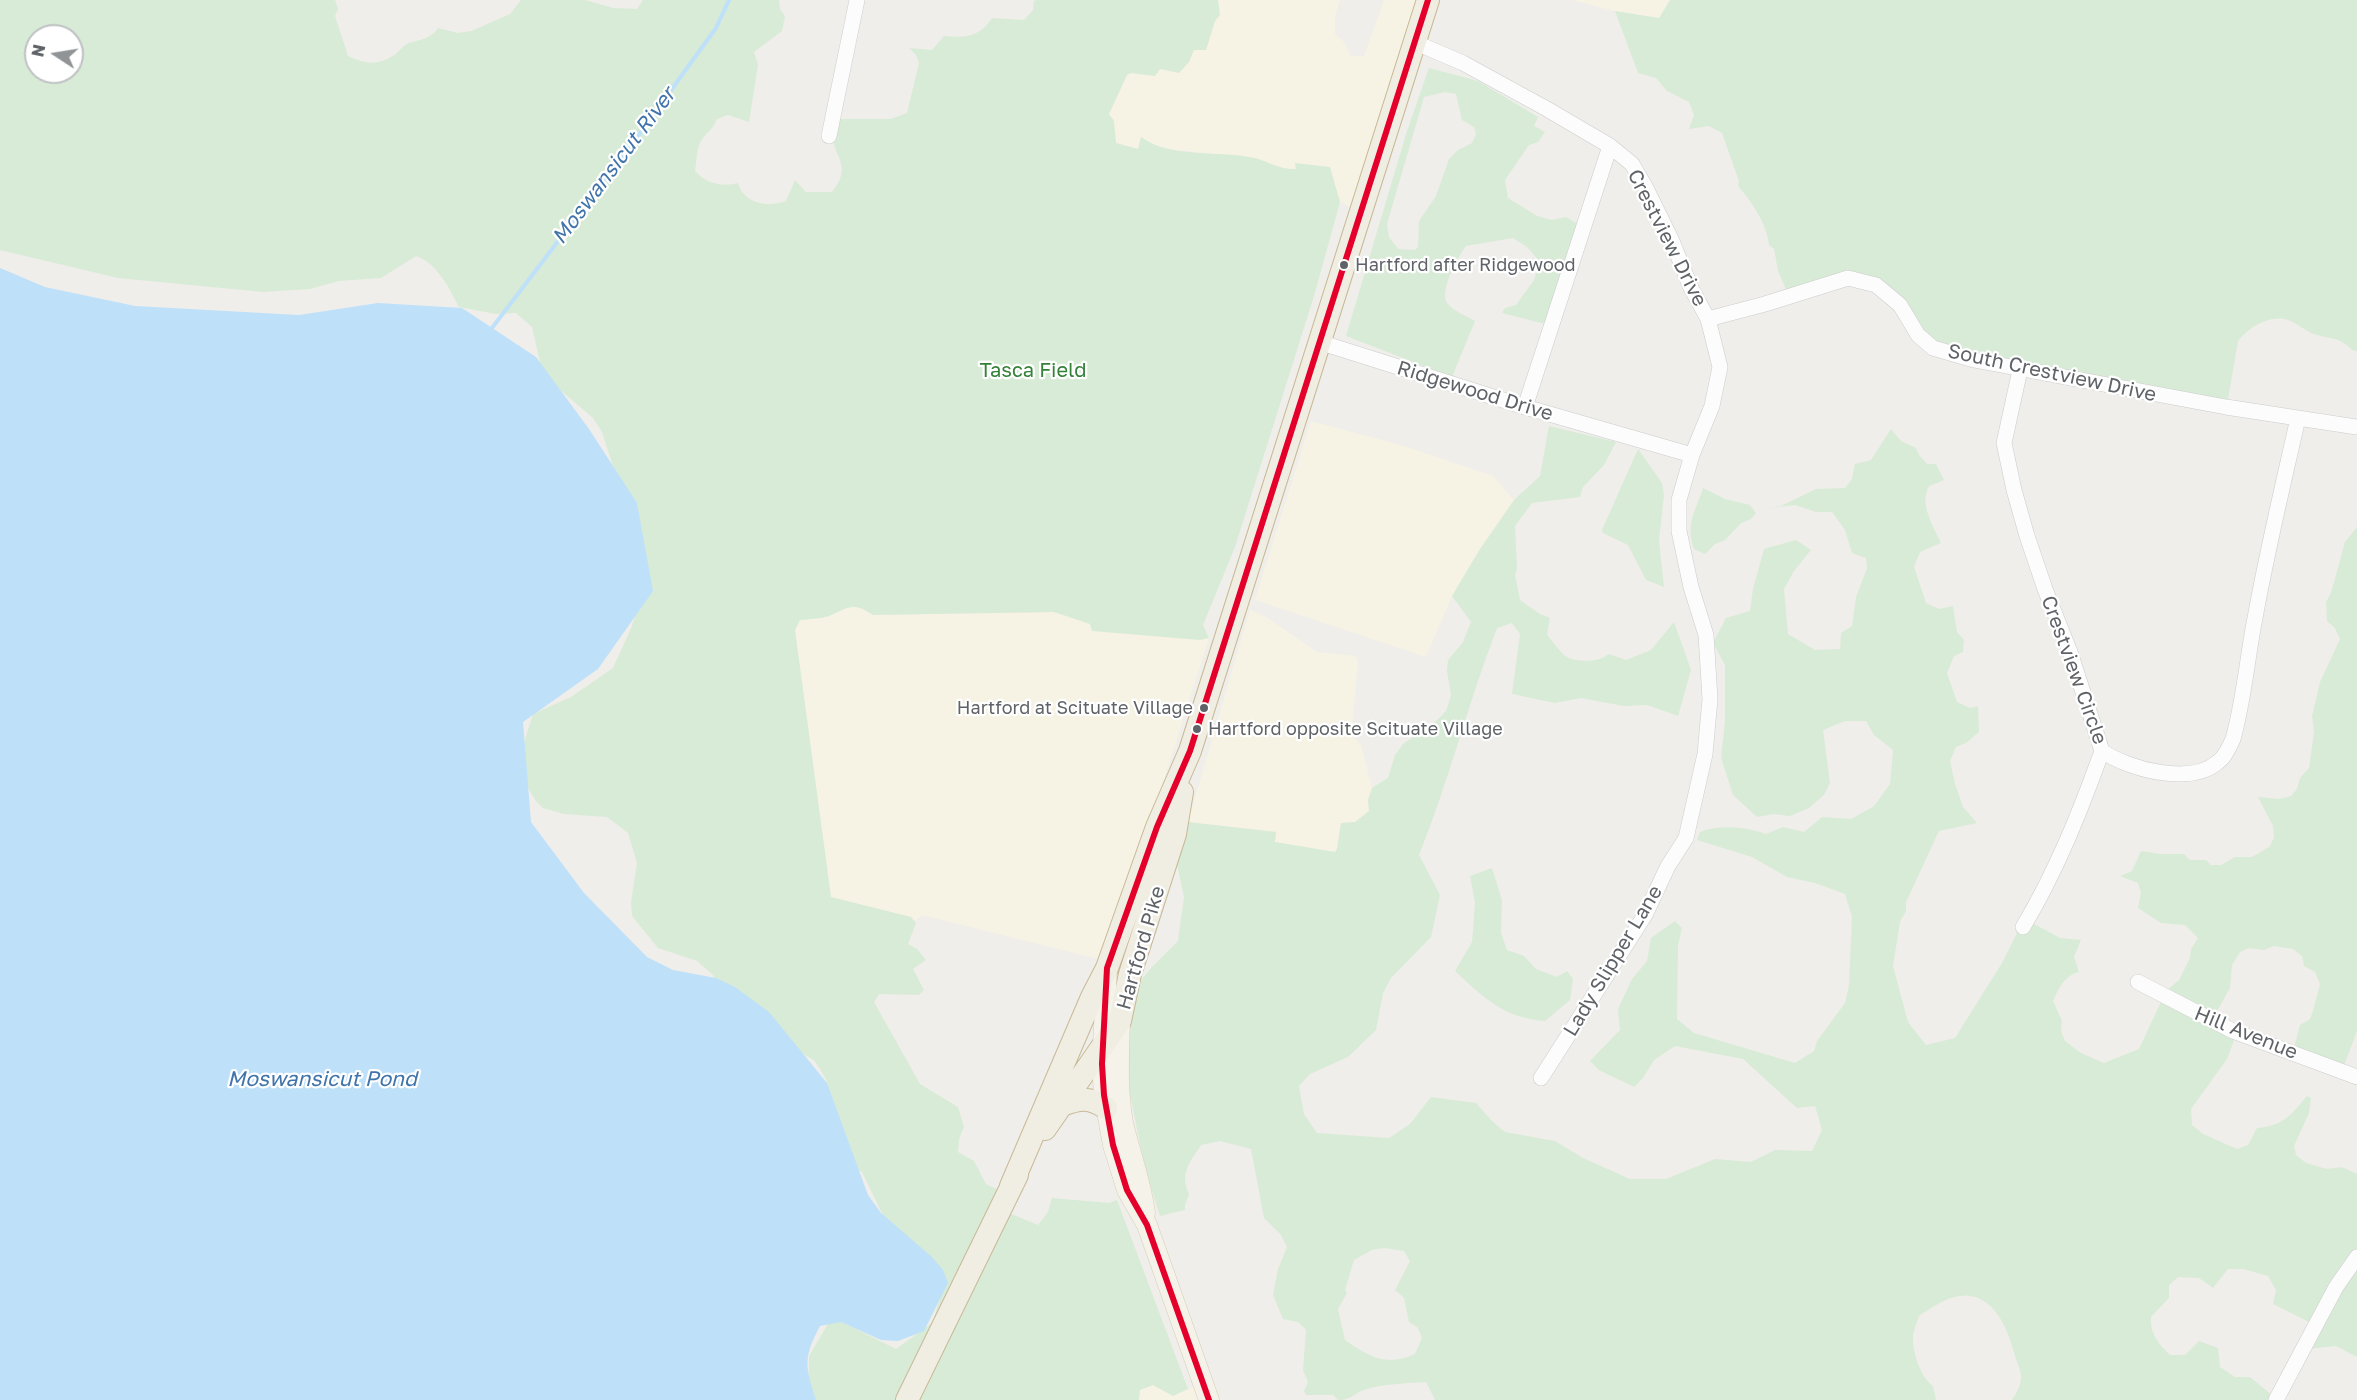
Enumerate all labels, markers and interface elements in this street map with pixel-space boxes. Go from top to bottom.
north arrow [24,24,84,84]
text: N [27,43,49,59]
water label: Moswansicut River [547,83,681,249]
street label: Crestview Drive [1622,165,1712,311]
place label: Hartford after Ridgewood [1355,254,1576,276]
marker: Hartford after Ridgewood [1338,259,1350,271]
street label: South Crestview Drive [1945,339,2159,407]
street label: Ridgewood Drive [1394,356,1556,426]
park label: Tasca Field [979,359,1087,383]
street label: Crestview Circle [2036,592,2112,748]
place label: Hartford at Scituate Village [957,697,1193,719]
marker: Hartford at Scituate Village [1198,702,1210,714]
place label: Hartford opposite Scituate Village [1208,718,1503,740]
marker: Hartford opposite Scituate Village [1191,723,1203,735]
street label: Lady Slipper Lane [1558,881,1668,1041]
street label: Hartford Pike [1112,883,1170,1013]
street label: Hill Avenue [2191,1001,2301,1065]
water label: Moswansicut Pond [227,1066,417,1092]

